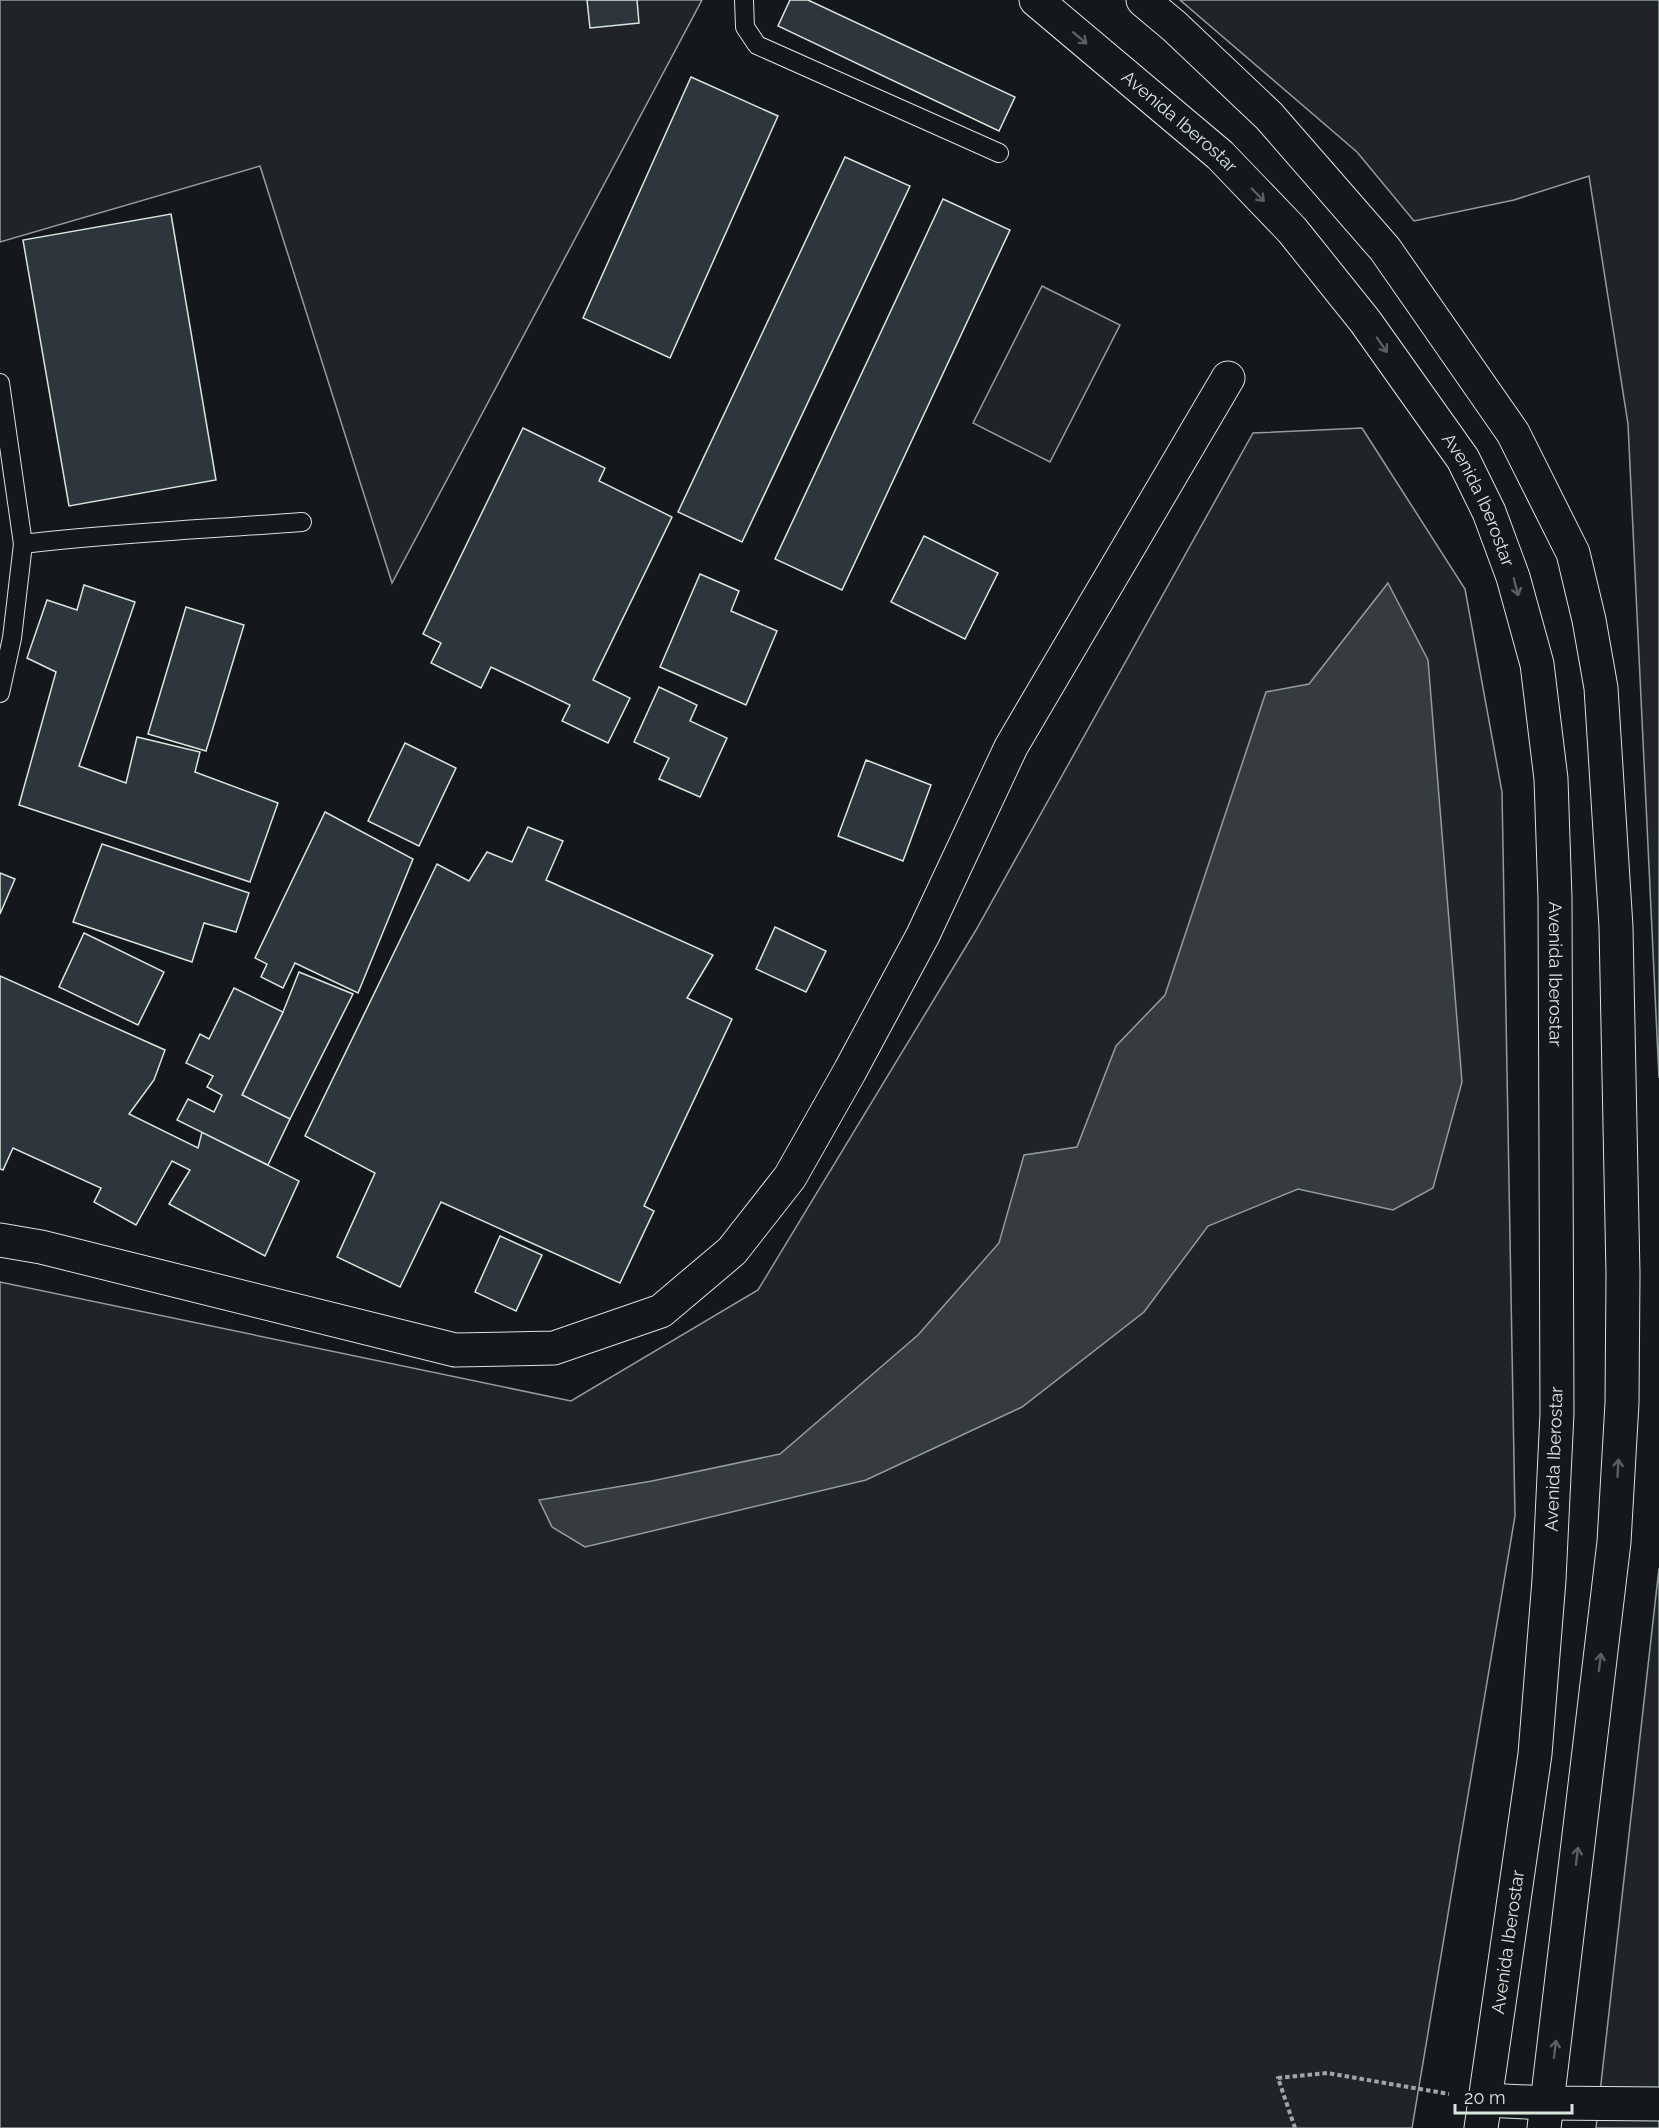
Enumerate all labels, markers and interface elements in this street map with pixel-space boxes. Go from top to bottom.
one-way arrow [1072,31,1087,45]
street label: Avenida Iberostar [1118,66,1242,177]
one-way arrow [1250,187,1265,202]
one-way arrow [1376,336,1388,352]
street label: Avenida Iberostar [1438,429,1519,570]
one-way arrow [1511,577,1522,596]
street label: Avenida Iberostar [1545,901,1567,1047]
street label: Avenida Iberostar [1540,1385,1567,1532]
one-way arrow [1613,1458,1624,1478]
one-way arrow [1595,1652,1606,1672]
one-way arrow [1572,1846,1583,1866]
street label: Avenida Iberostar [1487,1868,1528,2015]
one-way arrow [1549,2040,1560,2060]
scale bar [1455,2077,1572,2115]
text: 20 m [1464,2087,1506,2108]

